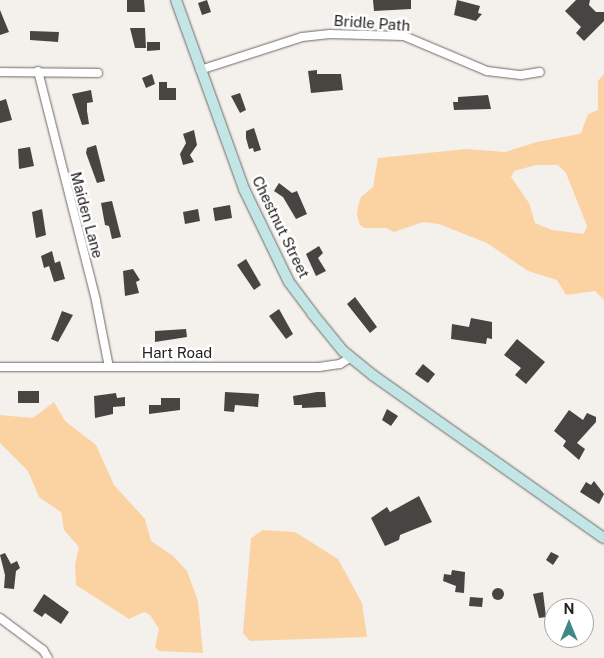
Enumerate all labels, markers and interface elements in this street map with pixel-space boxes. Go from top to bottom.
street label: Bridle Path [333,11,411,35]
street label: Maiden Lane [67,170,107,260]
street label: Chestnut Street [249,173,313,281]
street label: Hart Road [142,344,212,362]
north arrow [544,598,594,648]
text: N [564,601,574,617]

